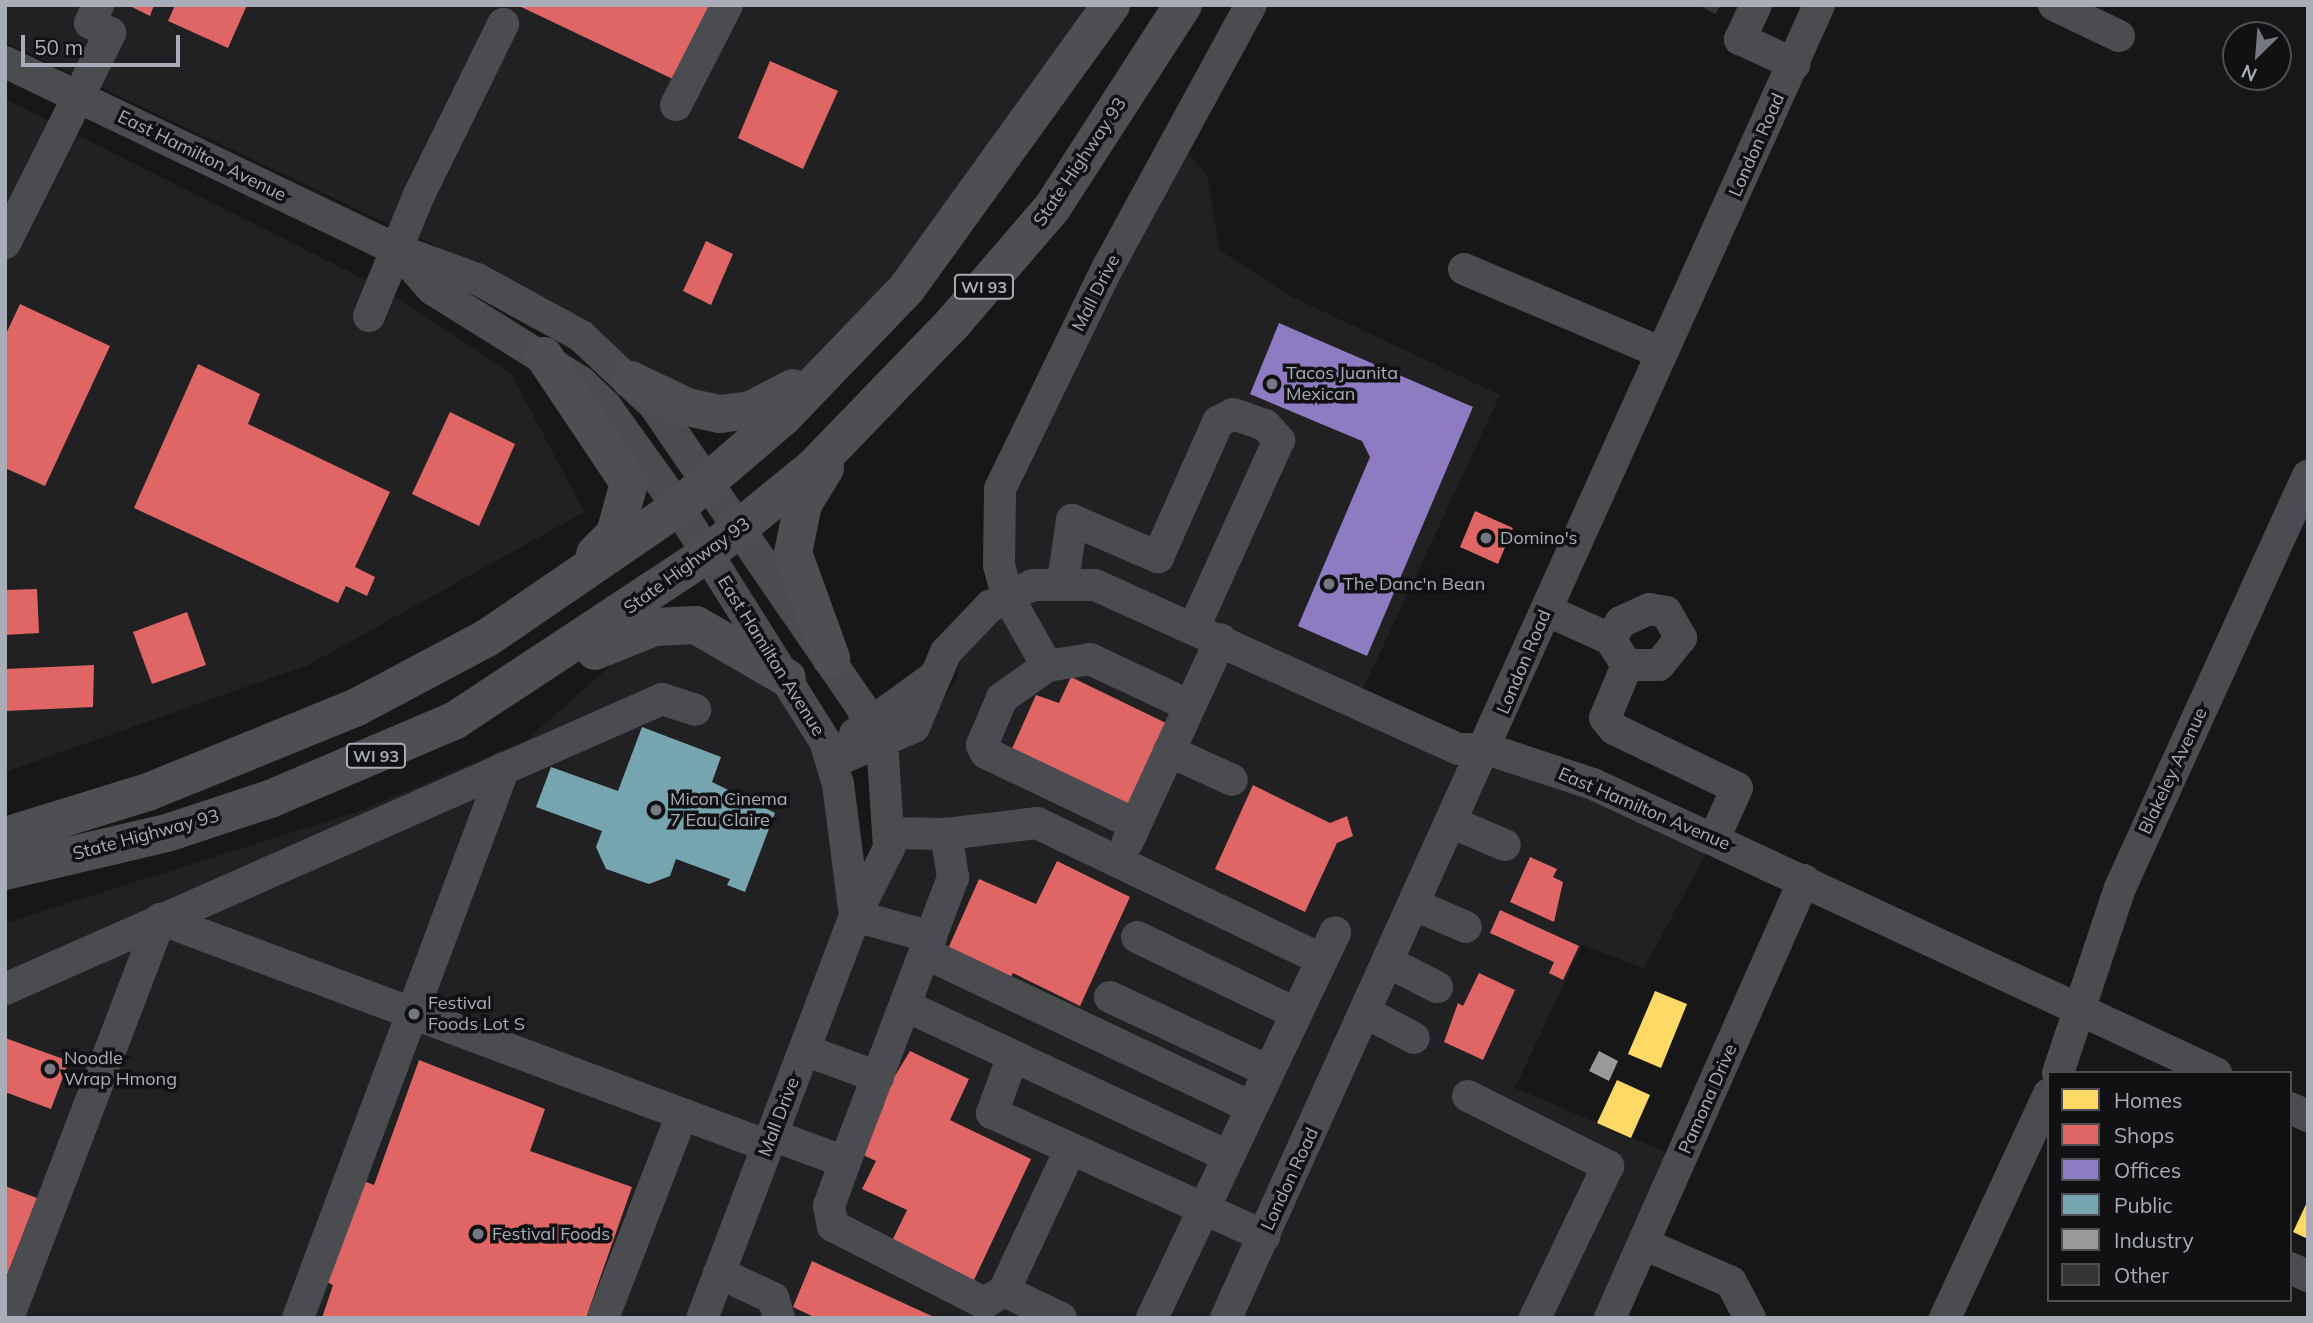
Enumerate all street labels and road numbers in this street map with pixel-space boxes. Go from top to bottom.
street label: London Road [1725,90,1789,200]
street label: State Highway 93 [1029,94,1131,230]
street label: East Hamilton Avenue [114,106,290,206]
street label: Mall Drive [1068,251,1124,335]
road number: WI 93 [953,274,1016,300]
street label: State Highway 93 [620,513,754,619]
street label: East Hamilton Avenue [713,572,829,740]
street label: London Road [1492,607,1556,717]
street label: Blakeley Avenue [2134,704,2212,838]
road number: WI 93 [344,744,408,768]
street label: East Hamilton Avenue [1555,763,1733,855]
street label: State Highway 93 [71,805,221,865]
street label: Pamona Drive [1674,1041,1742,1157]
street label: Mall Drive [754,1074,804,1160]
street label: London Road [1257,1124,1323,1234]

